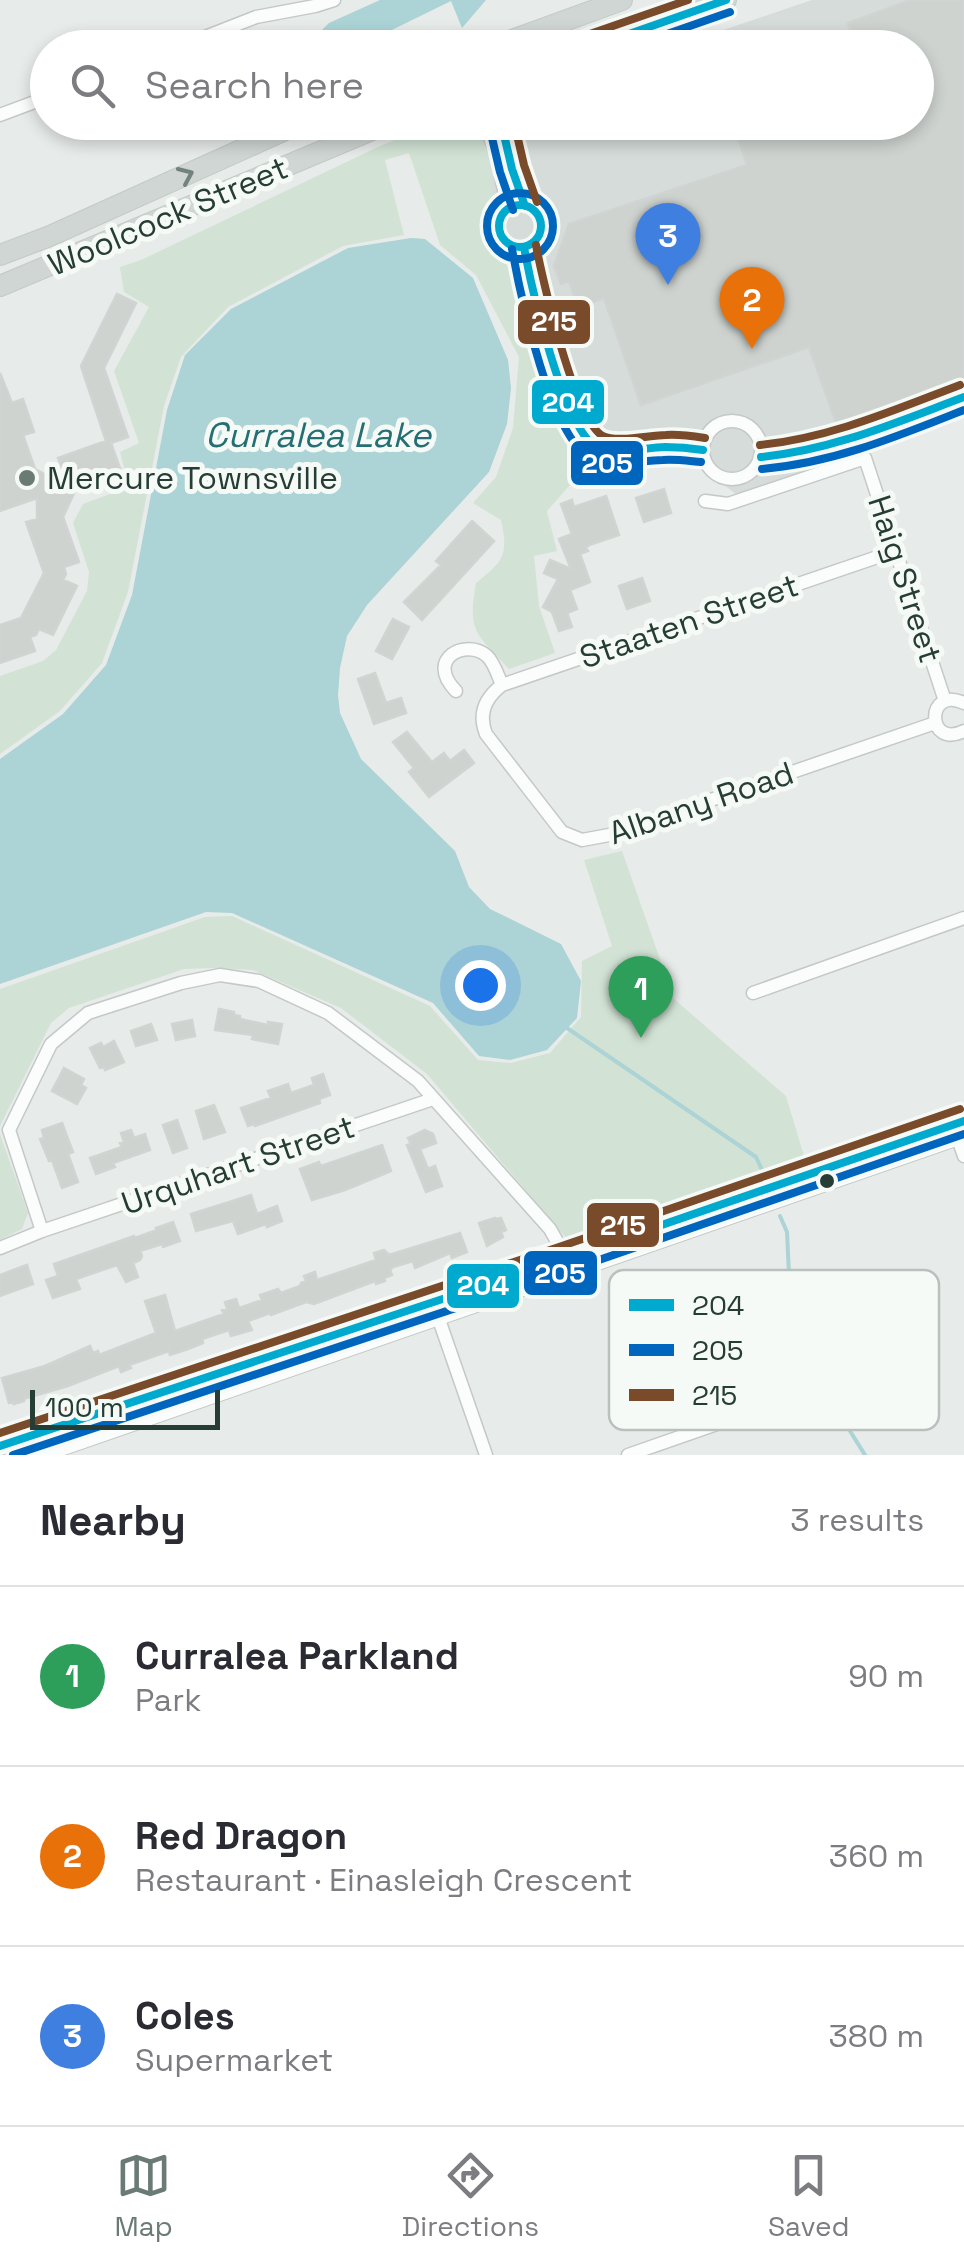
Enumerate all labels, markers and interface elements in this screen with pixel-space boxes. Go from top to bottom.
search box [30,30,934,140]
icon: search [65,58,120,113]
text: Search here [145,61,364,109]
street label: Woolcock Street [42,148,294,284]
one-way arrow [176,167,194,187]
pin: 3 [636,202,700,285]
pin: 2 [720,266,784,349]
line badge: 215 [516,298,592,346]
text: 215 [531,303,577,339]
line badge: 204 [530,378,606,426]
text: 204 [542,384,594,420]
water label: Curralea Lake [205,413,432,457]
line badge: 205 [569,439,645,487]
text: 205 [581,445,633,481]
place label: Mercure Townsville [47,458,338,498]
marker: Mercure Townsville [16,467,38,489]
street label: Haig Street [859,490,951,668]
street label: Staaten Street [574,565,804,677]
street label: Albany Road [603,753,799,853]
pin: 1 [608,956,674,1038]
your location [455,960,506,1011]
street label: Urquhart Street [116,1106,360,1224]
unlabelled marker [817,1171,837,1191]
line badge: 215 [585,1201,661,1249]
text: 215 [600,1207,646,1243]
line badge: 205 [522,1249,599,1297]
text: 205 [534,1255,586,1291]
line badge: 204 [445,1262,521,1310]
text: 204 [457,1267,509,1303]
legend [609,1270,939,1430]
text: 204 [692,1287,744,1323]
text: 205 [692,1332,744,1368]
text: 215 [692,1377,737,1413]
scale bar [30,1385,220,1430]
text: 100 m [45,1389,124,1425]
text: Nearby [40,1494,186,1547]
text: 3 results [790,1500,924,1540]
text: Curralea Parkland [135,1632,459,1680]
text: 1 [65,1656,80,1696]
text: 90 m [848,1656,924,1696]
text: Park [135,1680,202,1720]
text: Red Dragon [135,1812,347,1860]
text: 2 [63,1836,82,1876]
text: 360 m [829,1836,924,1876]
text: Restaurant · Einasleigh Crescent [135,1860,633,1900]
text: Coles [135,1992,235,2040]
text: 3 [63,2016,82,2056]
text: 380 m [828,2016,924,2056]
text: Supermarket [135,2040,333,2080]
tab: Map [114,2148,173,2244]
tab: Directions [402,2148,539,2244]
tab: Saved [768,2148,850,2244]

